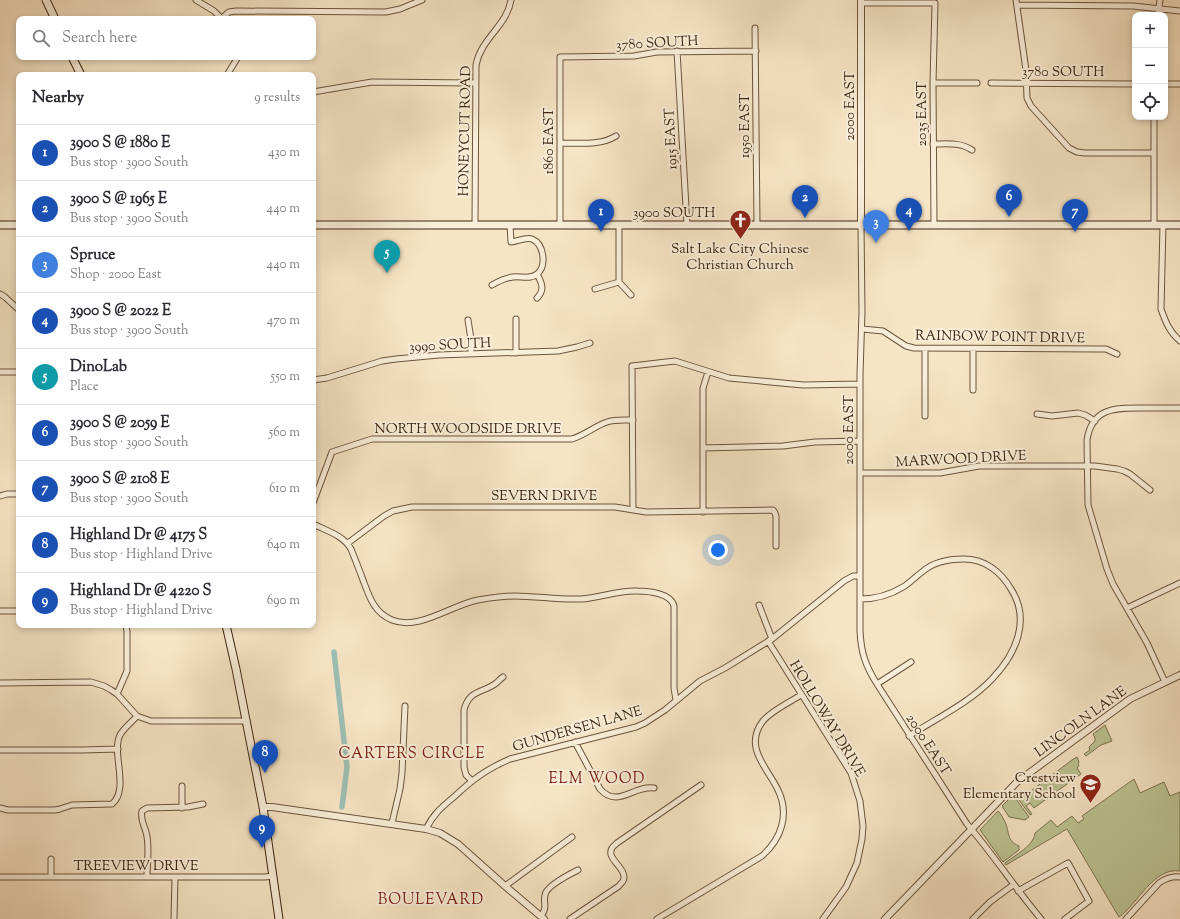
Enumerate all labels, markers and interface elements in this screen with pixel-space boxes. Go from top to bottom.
map controls [1132,12,1168,120]
button: + [1132,12,1168,48]
search box [16,16,316,60]
icon: search [30,27,52,49]
text: Search here [62,28,137,49]
street label: 3780 SOUTH [615,32,699,56]
button: − [1132,48,1168,84]
street label: 3780 SOUTH [1022,63,1104,83]
street label: HONEYCUT ROAD [455,65,477,197]
street label: 2000 EAST [841,71,861,141]
street label: 2035 EAST [913,81,933,147]
button: locate [1132,84,1168,120]
text: Nearby [32,86,84,110]
text: 9 results [254,89,300,107]
street label: 1950 EAST [736,94,756,158]
street label: 1860 EAST [540,107,560,174]
street label: 1915 EAST [660,107,684,170]
text: 3900 S @ 1880 E [70,133,170,154]
text: 1 [43,144,47,162]
text: 430 m [268,144,300,162]
text: Bus stop · 3900 South [70,154,189,172]
pin: 6 [996,184,1022,217]
pin: 2 [792,185,818,218]
text: 3900 S @ 1965 E [70,189,167,210]
pin: 4 [896,198,922,231]
pin: 1 [588,199,614,232]
pin: 7 [1062,199,1088,232]
text: 2 [42,200,48,218]
text: 440 m [267,200,300,218]
street label: 3900 SOUTH [633,204,715,224]
church icon: Salt Lake City Chinese Christian Church [727,207,753,240]
text: Bus stop · 3900 South [70,210,189,228]
pin: 3 [863,210,889,243]
pin: 5 [374,240,400,273]
place label: Salt Lake City Chinese Christian Church [671,240,809,276]
text: Spruce [70,245,115,266]
text: 3 [42,256,48,274]
text: 440 m [267,256,300,274]
text: Shop · 2000 East [70,266,161,284]
text: 3900 S @ 2022 E [70,301,171,322]
text: 4 [42,312,48,330]
text: 470 m [267,312,300,330]
text: Bus stop · 3900 South [70,322,189,340]
street label: RAINBOW POINT DRIVE [915,327,1086,349]
street label: 3990 SOUTH [409,334,492,358]
text: DinoLab [70,357,127,378]
text: 5 [43,368,47,386]
text: 550 m [271,368,300,386]
text: Place [70,378,99,396]
street label: 2000 EAST [840,395,860,465]
text: 3900 S @ 2059 E [70,413,170,434]
street label: NORTH WOODSIDE DRIVE [375,420,562,440]
text: 6 [42,424,48,442]
text: 560 m [269,424,300,442]
text: Bus stop · 3900 South [70,434,189,452]
street label: MARWOOD DRIVE [895,447,1028,473]
text: 3900 S @ 2108 E [70,469,170,490]
text: 7 [42,480,48,498]
text: 610 m [269,480,300,498]
street label: SEVERN DRIVE [491,487,598,507]
text: Bus stop · 3900 South [70,490,189,508]
text: Highland Dr @ 4175 S [70,525,207,546]
text: 8 [42,536,48,554]
text: 640 m [267,536,300,554]
your location [708,540,728,560]
text: Bus stop · Highland Drive [70,546,213,564]
text: Highland Dr @ 4220 S [70,581,212,602]
text: 9 [42,592,48,610]
text: 690 m [267,592,300,610]
text: Bus stop · Highland Drive [70,602,213,620]
street label: HOLLOWAY DRIVE [783,657,869,782]
street label: LINCOLN LANE [1031,682,1132,763]
street label: GUNDERSEN LANE [510,702,645,758]
street label: 2000 EAST [900,710,955,780]
pin: 8 [252,740,278,773]
district label: CARTERS CIRCLE [339,744,485,765]
district label: ELM WOOD [549,769,645,790]
place label: Crestview Elementary School [963,769,1077,805]
school or university icon: Crestview Elementary School [1078,772,1104,805]
pin: 9 [249,815,275,848]
street label: TREEVIEW DRIVE [73,857,199,877]
district label: BOULEVARD [378,890,484,911]

